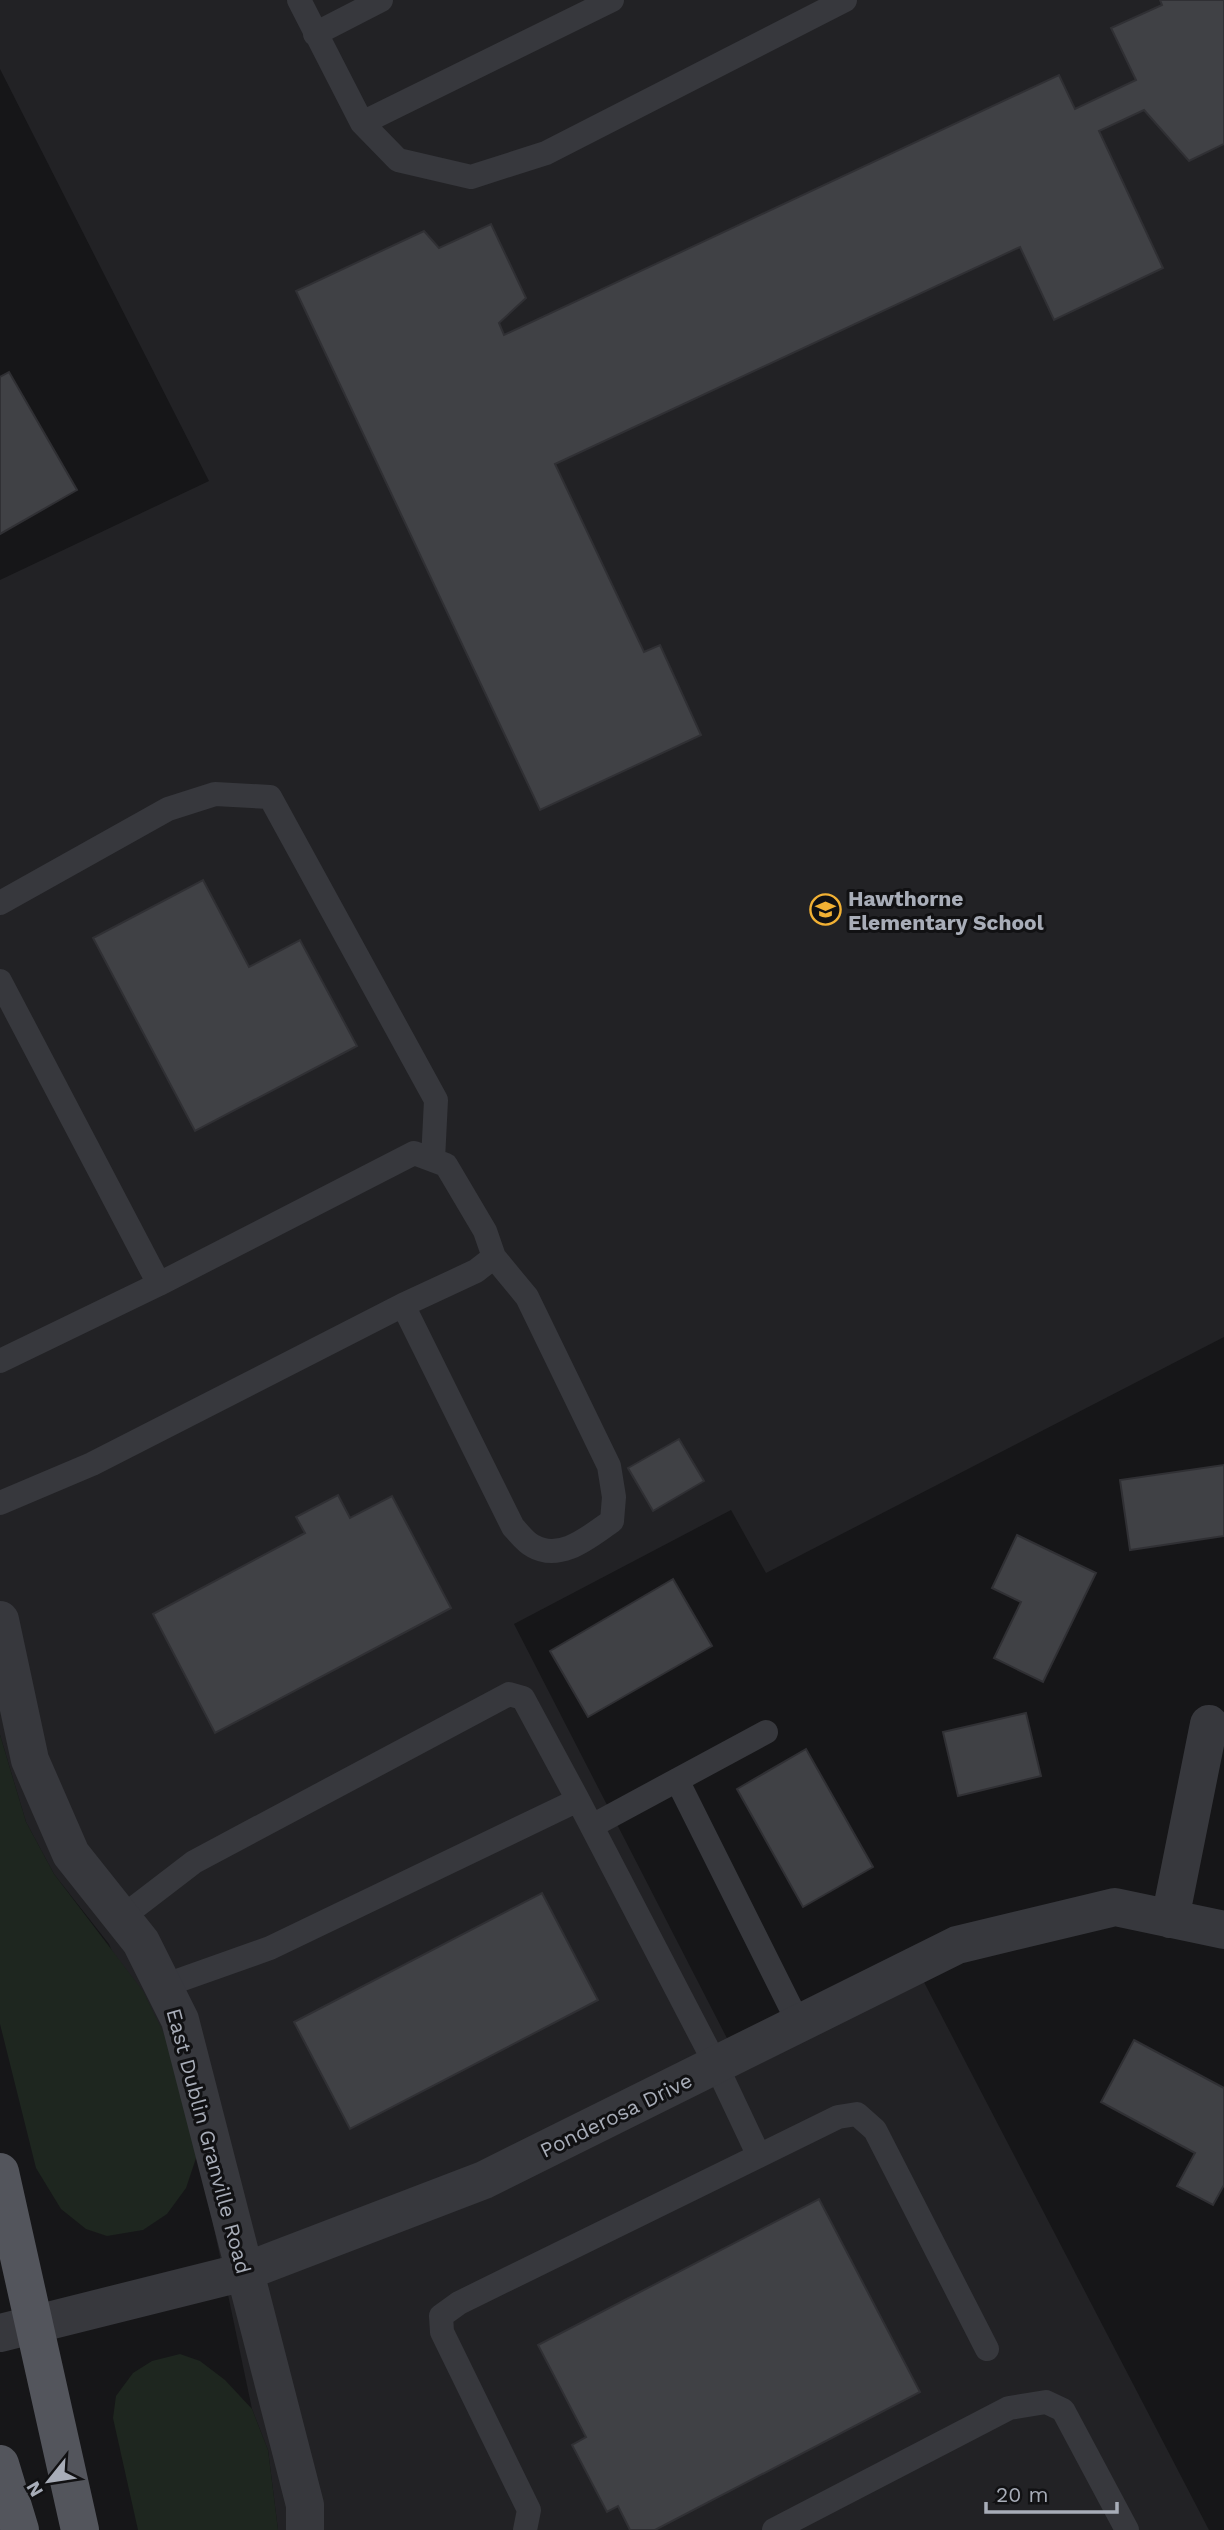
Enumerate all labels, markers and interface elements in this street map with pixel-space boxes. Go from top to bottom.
place label: Hawthorne Elementary School [848,886,1044,935]
school or university icon: Hawthorne Elementary School [808,893,842,927]
street label: East Dublin Granville Road [162,2006,256,2276]
street label: Ponderosa Drive [536,2067,696,2163]
north arrow [14,2446,84,2516]
scale bar [986,2470,1117,2514]
text: N [21,2477,48,2501]
text: 20 m [996,2482,1048,2507]

